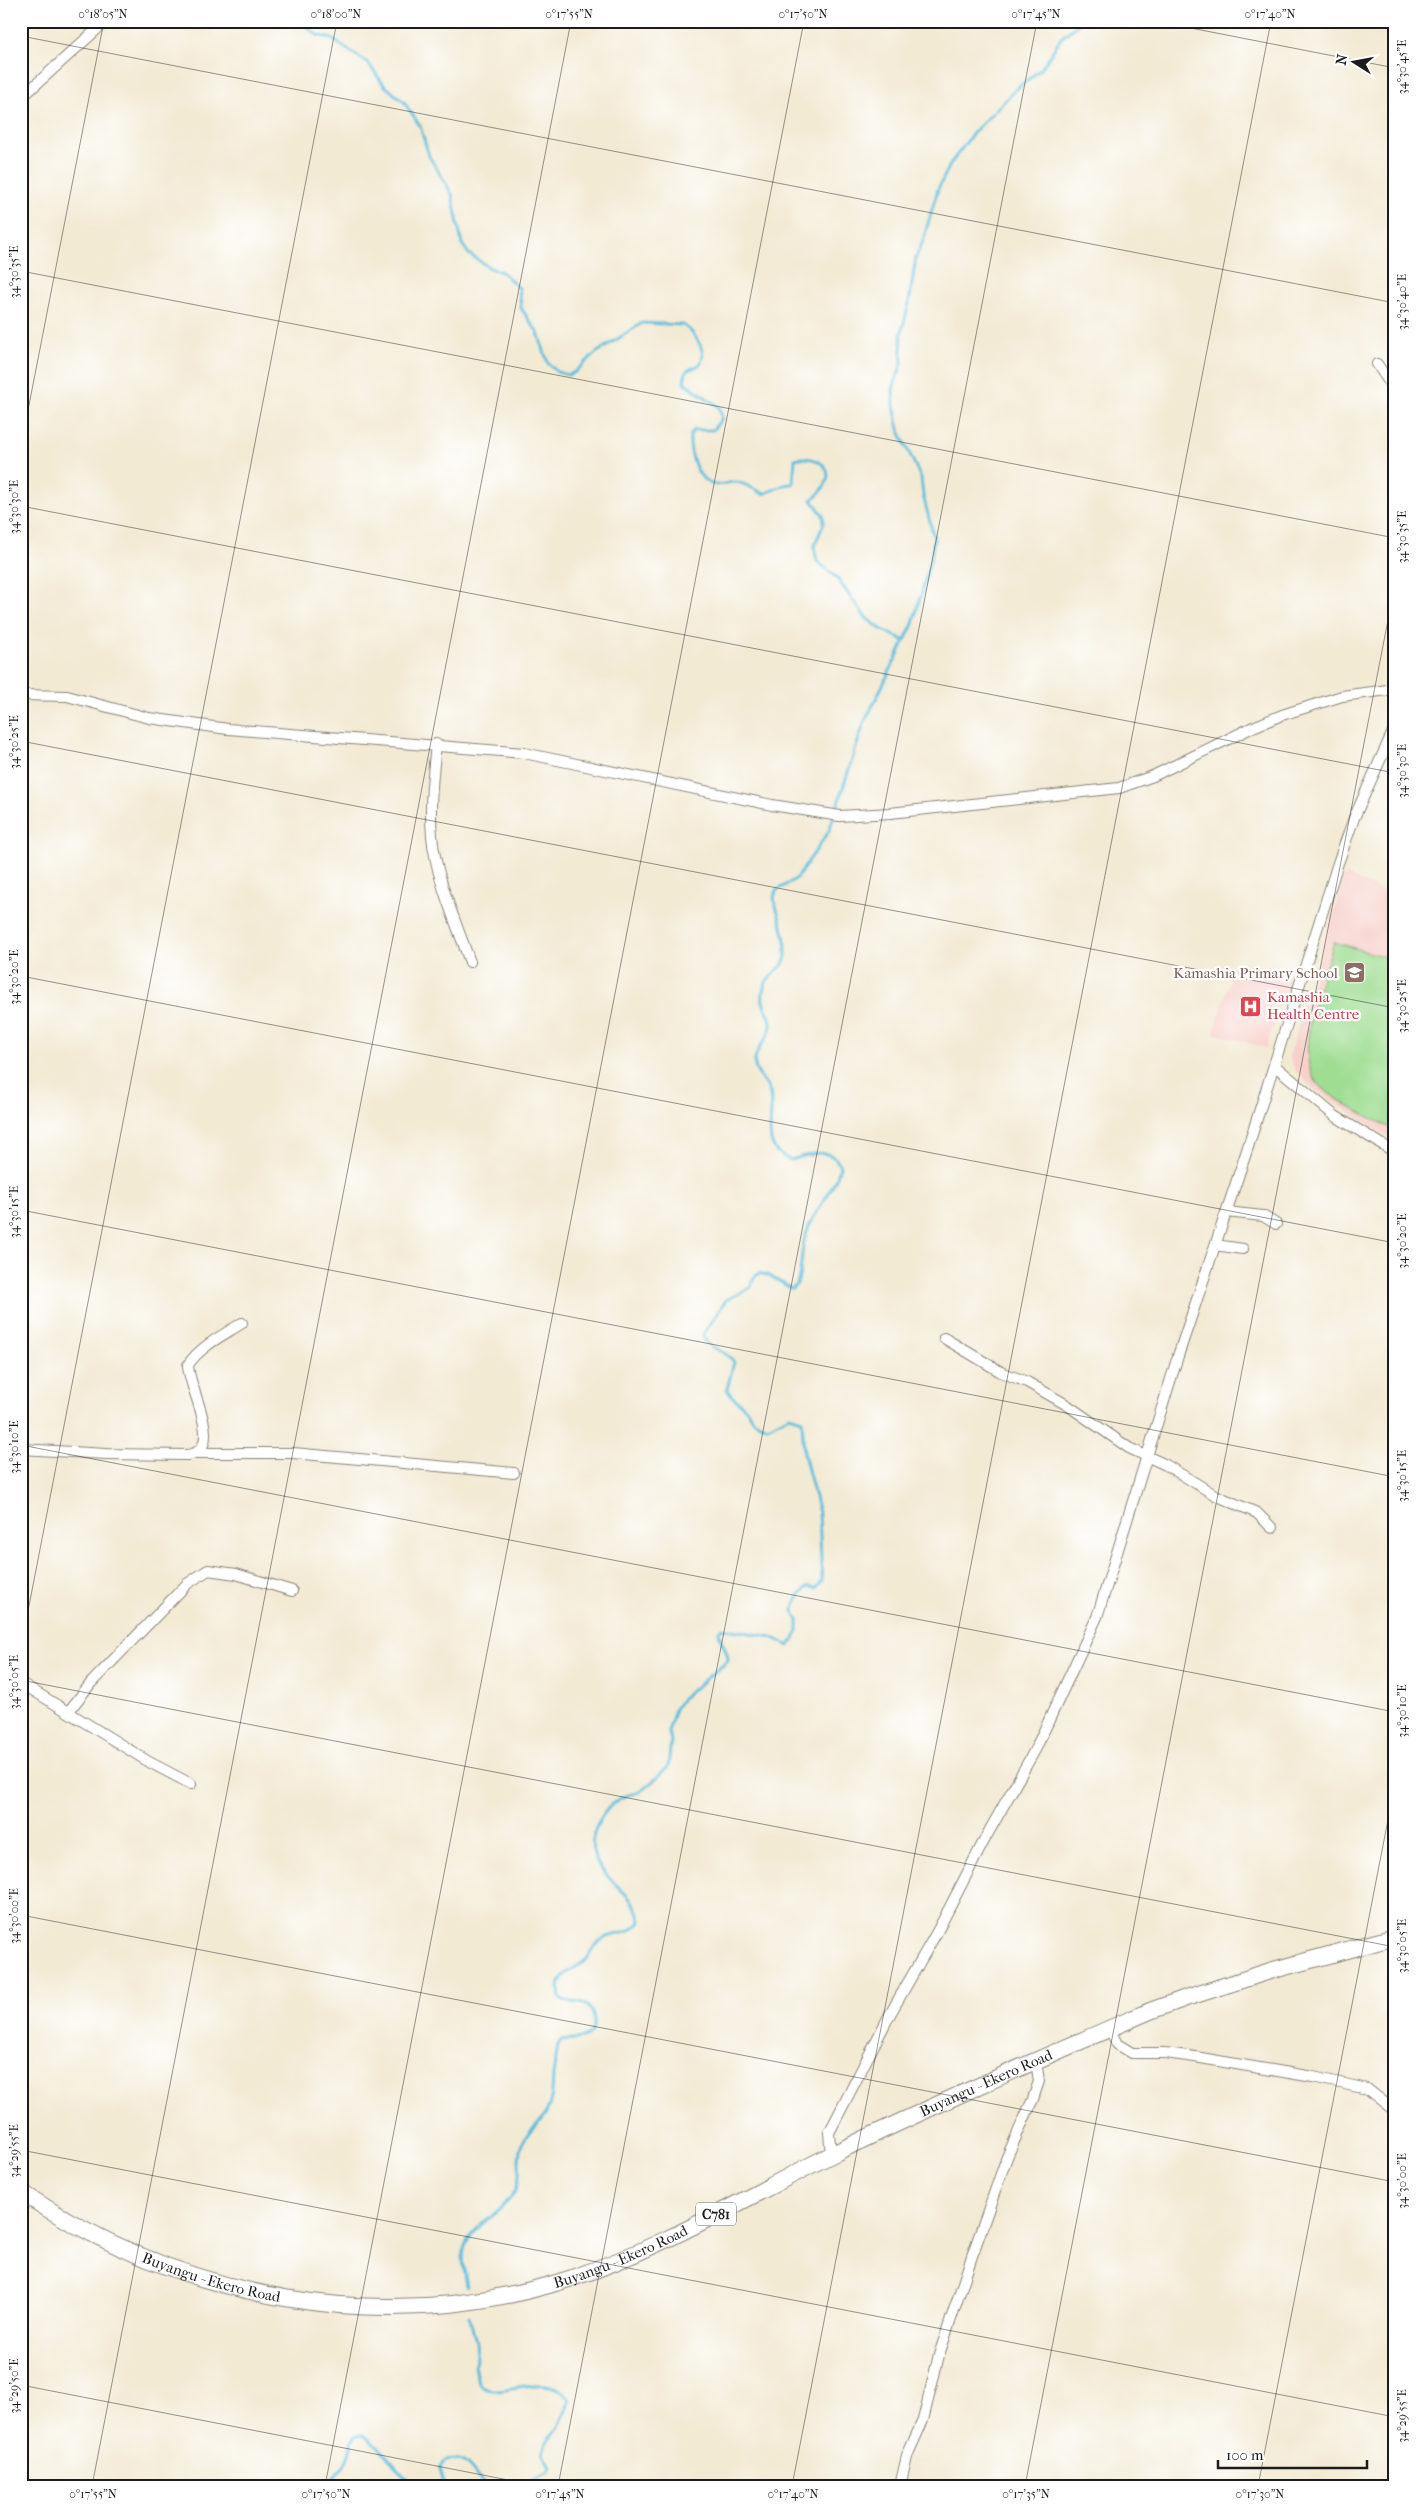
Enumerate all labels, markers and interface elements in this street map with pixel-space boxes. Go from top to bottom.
text: 0°18'05"N [78,7,128,21]
text: 0°18'00"N [311,7,361,21]
text: 0°17'55"N [545,7,593,21]
text: 0°17'50"N [778,7,828,21]
text: 0°17'45"N [1011,7,1061,21]
text: 0°17'40"N [1244,7,1296,21]
north arrow [1328,38,1378,88]
text: 34°30'45"E [1395,40,1409,94]
text: N [1332,52,1351,66]
text: 34°30'35"E [7,246,21,298]
text: 34°30'40"E [1395,274,1409,330]
text: 34°30'30"E [7,480,21,534]
text: 34°30'35"E [1395,511,1409,563]
text: 34°30'25"E [7,715,21,769]
text: 34°30'30"E [1395,744,1409,798]
text: 34°30'20"E [7,949,21,1005]
school or university icon: Kamashia Primary School [1342,961,1366,985]
place label: Kamashia Primary School [1173,964,1338,982]
text: 34°30'25"E [1395,979,1409,1033]
place label: Kamashia Health Centre [1267,988,1360,1023]
hospital icon: Kamashia Health Centre [1239,994,1263,1018]
text: 34°30'15"E [7,1186,21,1238]
text: 34°30'20"E [1395,1213,1409,1269]
text: 34°30'10"E [7,1420,21,1474]
text: 34°30'15"E [1395,1450,1409,1502]
text: 34°30'05"E [7,1655,21,1709]
text: 34°30'10"E [1395,1684,1409,1738]
text: 34°30'00"E [7,1888,21,1944]
text: 34°30'05"E [1395,1919,1409,1973]
street label: Buyangu - Ekero Road [917,2045,1056,2121]
text: 34°29'55"E [7,2124,21,2178]
text: 34°30'00"E [1395,2153,1409,2209]
road number: C781 [696,2202,736,2226]
street label: Buyangu - Ekero Road [552,2221,691,2292]
street label: Buyangu - Ekero Road [140,2249,283,2306]
text: 34°29'50"E [7,2358,21,2414]
text: 34°29'55"E [1395,2389,1409,2443]
scale bar [1218,2437,1367,2469]
text: 100 m [1226,2446,1264,2464]
text: 0°17'55"N [69,2487,117,2501]
text: 0°17'50"N [301,2487,351,2501]
text: 0°17'45"N [535,2487,585,2501]
text: 0°17'40"N [767,2487,819,2501]
text: 0°17'35"N [1002,2487,1050,2501]
text: 0°17'30"N [1236,2487,1284,2501]

